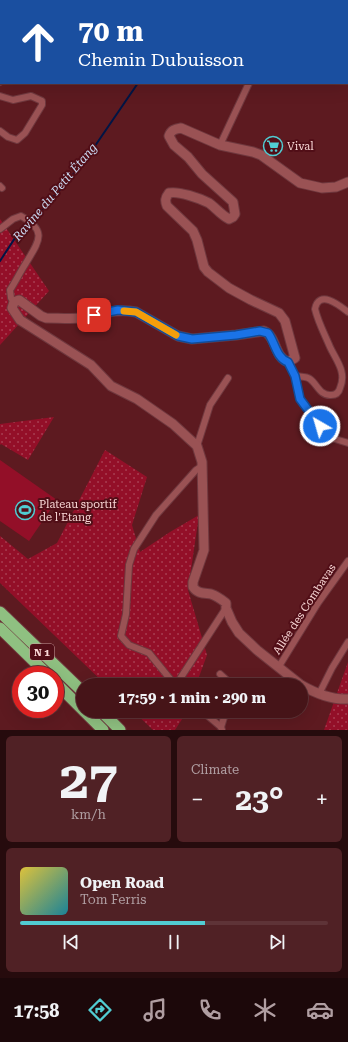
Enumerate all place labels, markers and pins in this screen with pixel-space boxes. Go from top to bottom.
supermarket icon: Vival [262,135,284,157]
place label: Vival [287,140,314,153]
pin [77,298,111,332]
place label: Plateau sportif de l'Etang [39,498,117,524]
sports icon: Plateau sportif de l'Etang [14,499,36,521]

